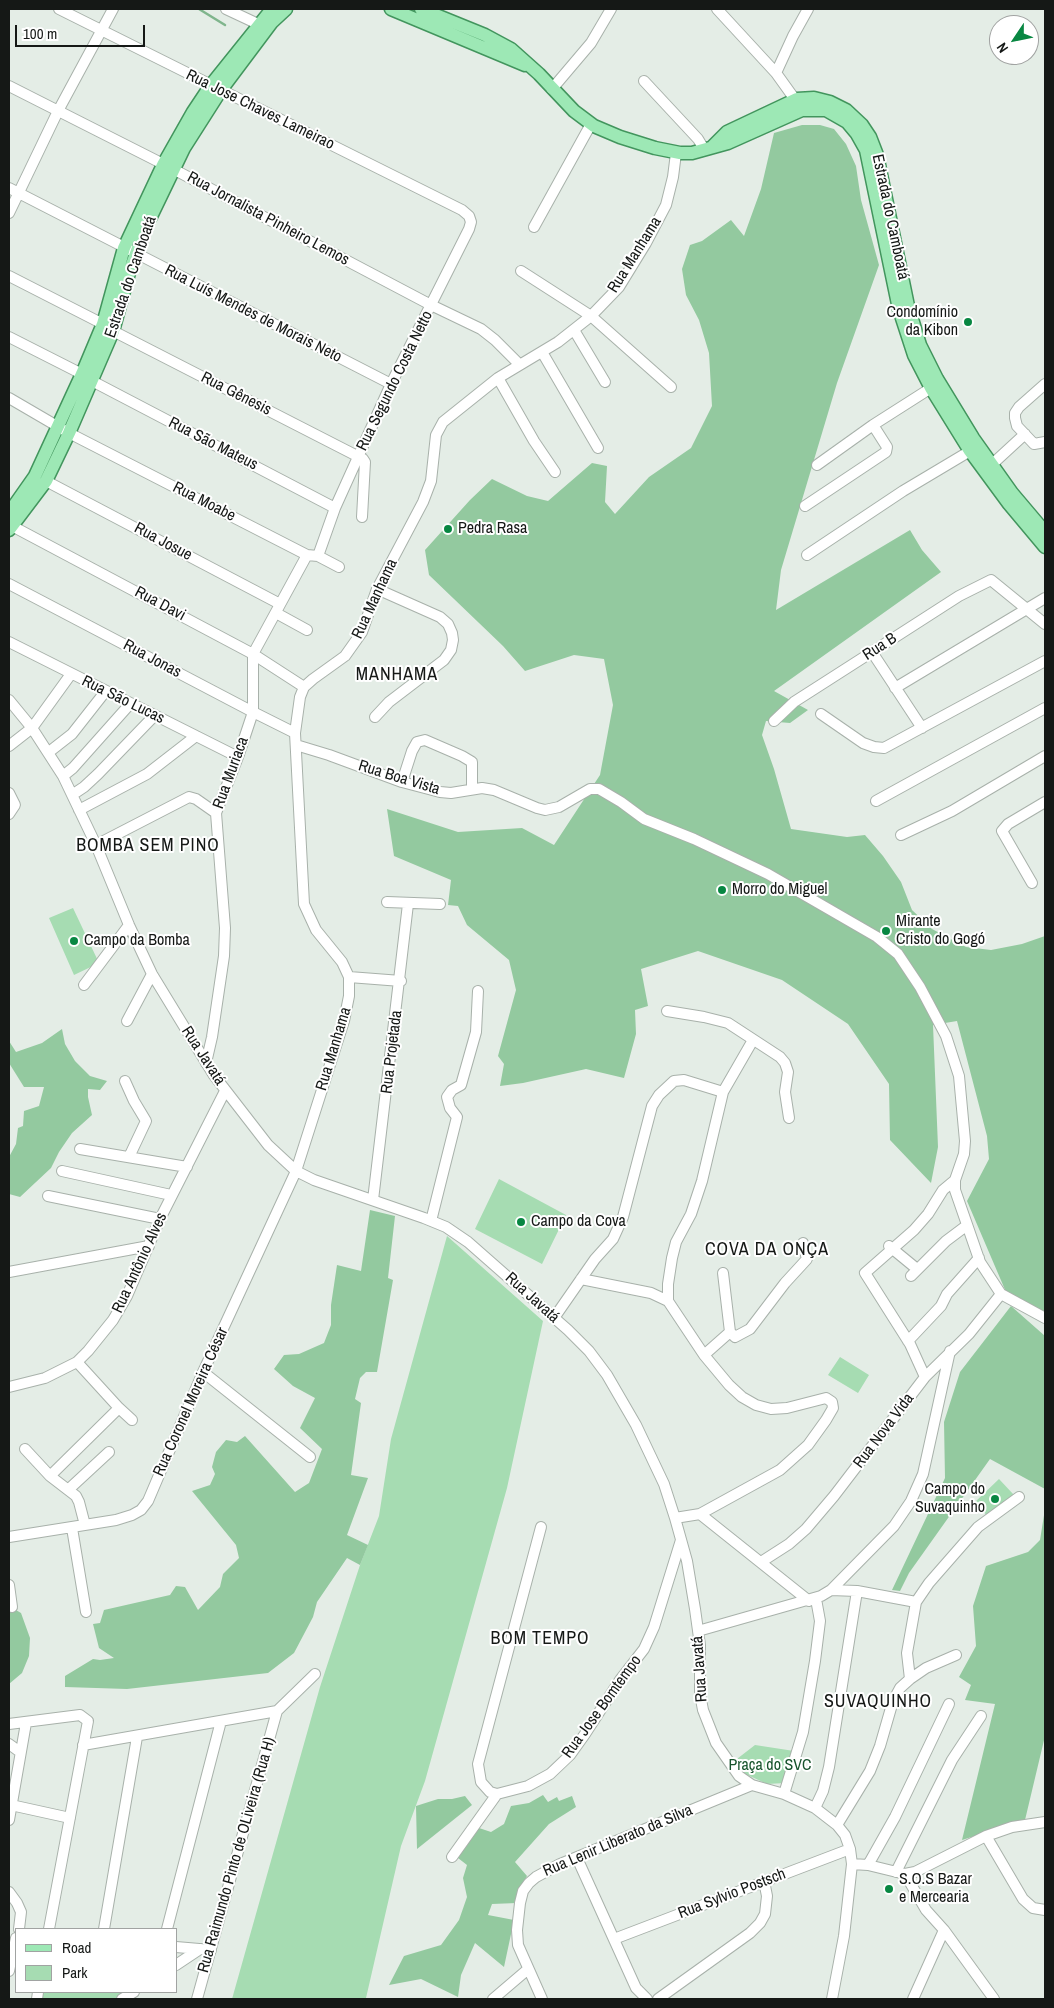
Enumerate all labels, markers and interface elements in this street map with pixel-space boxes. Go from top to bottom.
scale bar [18,15,148,47]
north arrow [989,15,1039,65]
text: 100 m [23,23,57,44]
text: N [993,39,1012,56]
street label: Rua Jose Chaves Lameirao [183,66,337,154]
street label: Estrada do Camboatá [867,153,913,281]
street label: Rua Jornalista Pinheiro Lemos [184,168,352,270]
street label: Rua Manhama [604,213,666,297]
street label: Estrada do Camboatá [101,214,161,340]
street label: Rua Luís Mendes de Morais Neto [161,261,345,367]
place label: Condomínio da Kibon [887,303,958,341]
street label: Rua Segundo Costa Netto [353,308,437,454]
marker: Condomínio da Kibon [962,316,974,328]
street label: Rua Gênesis [198,368,274,420]
street label: Rua São Mateus [165,413,261,475]
street label: Rua Moabe [169,478,239,526]
street label: Rua Josue [131,519,195,565]
place label: Pedra Rasa [458,519,527,539]
marker: Pedra Rasa [442,523,454,535]
street label: Rua Manhama [348,556,402,642]
street label: Rua Davi [131,583,189,625]
street label: Rua B [859,629,901,665]
street label: Rua Jonas [120,636,184,682]
district label: MANHAMA [355,664,439,686]
street label: Rua São Lucas [78,672,168,728]
street label: Rua Muriaca [209,734,253,812]
street label: Rua Boa Vista [356,756,442,800]
district label: BOMBA SEM PINO [74,835,222,857]
place label: Morro do Miguel [732,880,828,900]
marker: Morro do Miguel [716,884,728,896]
place label: Mirante Cristo do Gogó [896,912,985,950]
marker: Mirante Cristo do Gogó [880,925,892,937]
place label: Campo da Bomba [84,931,190,951]
marker: Campo da Bomba [68,935,80,947]
street label: Rua Manhama [312,1005,356,1093]
street label: Rua Projetada [377,1009,407,1095]
street label: Rua Javatá [177,1023,229,1089]
street label: Rua Antônio Alves [108,1210,172,1316]
place label: Campo da Cova [531,1212,626,1232]
marker: Campo da Cova [515,1216,527,1228]
district label: COVA DA ONÇA [703,1239,831,1261]
street label: Rua Javatá [501,1269,563,1327]
street label: Rua Coronel Moreira César [149,1324,233,1480]
street label: Rua Nova Vida [850,1390,918,1472]
place label: Campo do Suvaquinho [915,1480,985,1518]
marker: Campo do Suvaquinho [989,1493,1001,1505]
district label: BOM TEMPO [489,1628,591,1650]
street label: Rua Javatá [688,1635,712,1703]
street label: Rua Jose Bomtempo [558,1652,646,1762]
district label: SUVAQUINHO [823,1691,933,1713]
street label: Rua Raimundo Pinto de OLiveira (Rua H) [194,1735,280,1975]
park label: Praça do SVC [728,1756,812,1776]
street label: Rua Lenir Liberato da Silva [540,1801,696,1881]
street label: Rua Sylvio Postsch [675,1865,789,1923]
place label: S.O.S Bazar e Mercearia [899,1870,972,1908]
marker: S.O.S Bazar e Mercearia [883,1883,895,1895]
legend [15,1928,178,1993]
text: Road [62,1937,91,1958]
text: Park [62,1962,87,1983]

